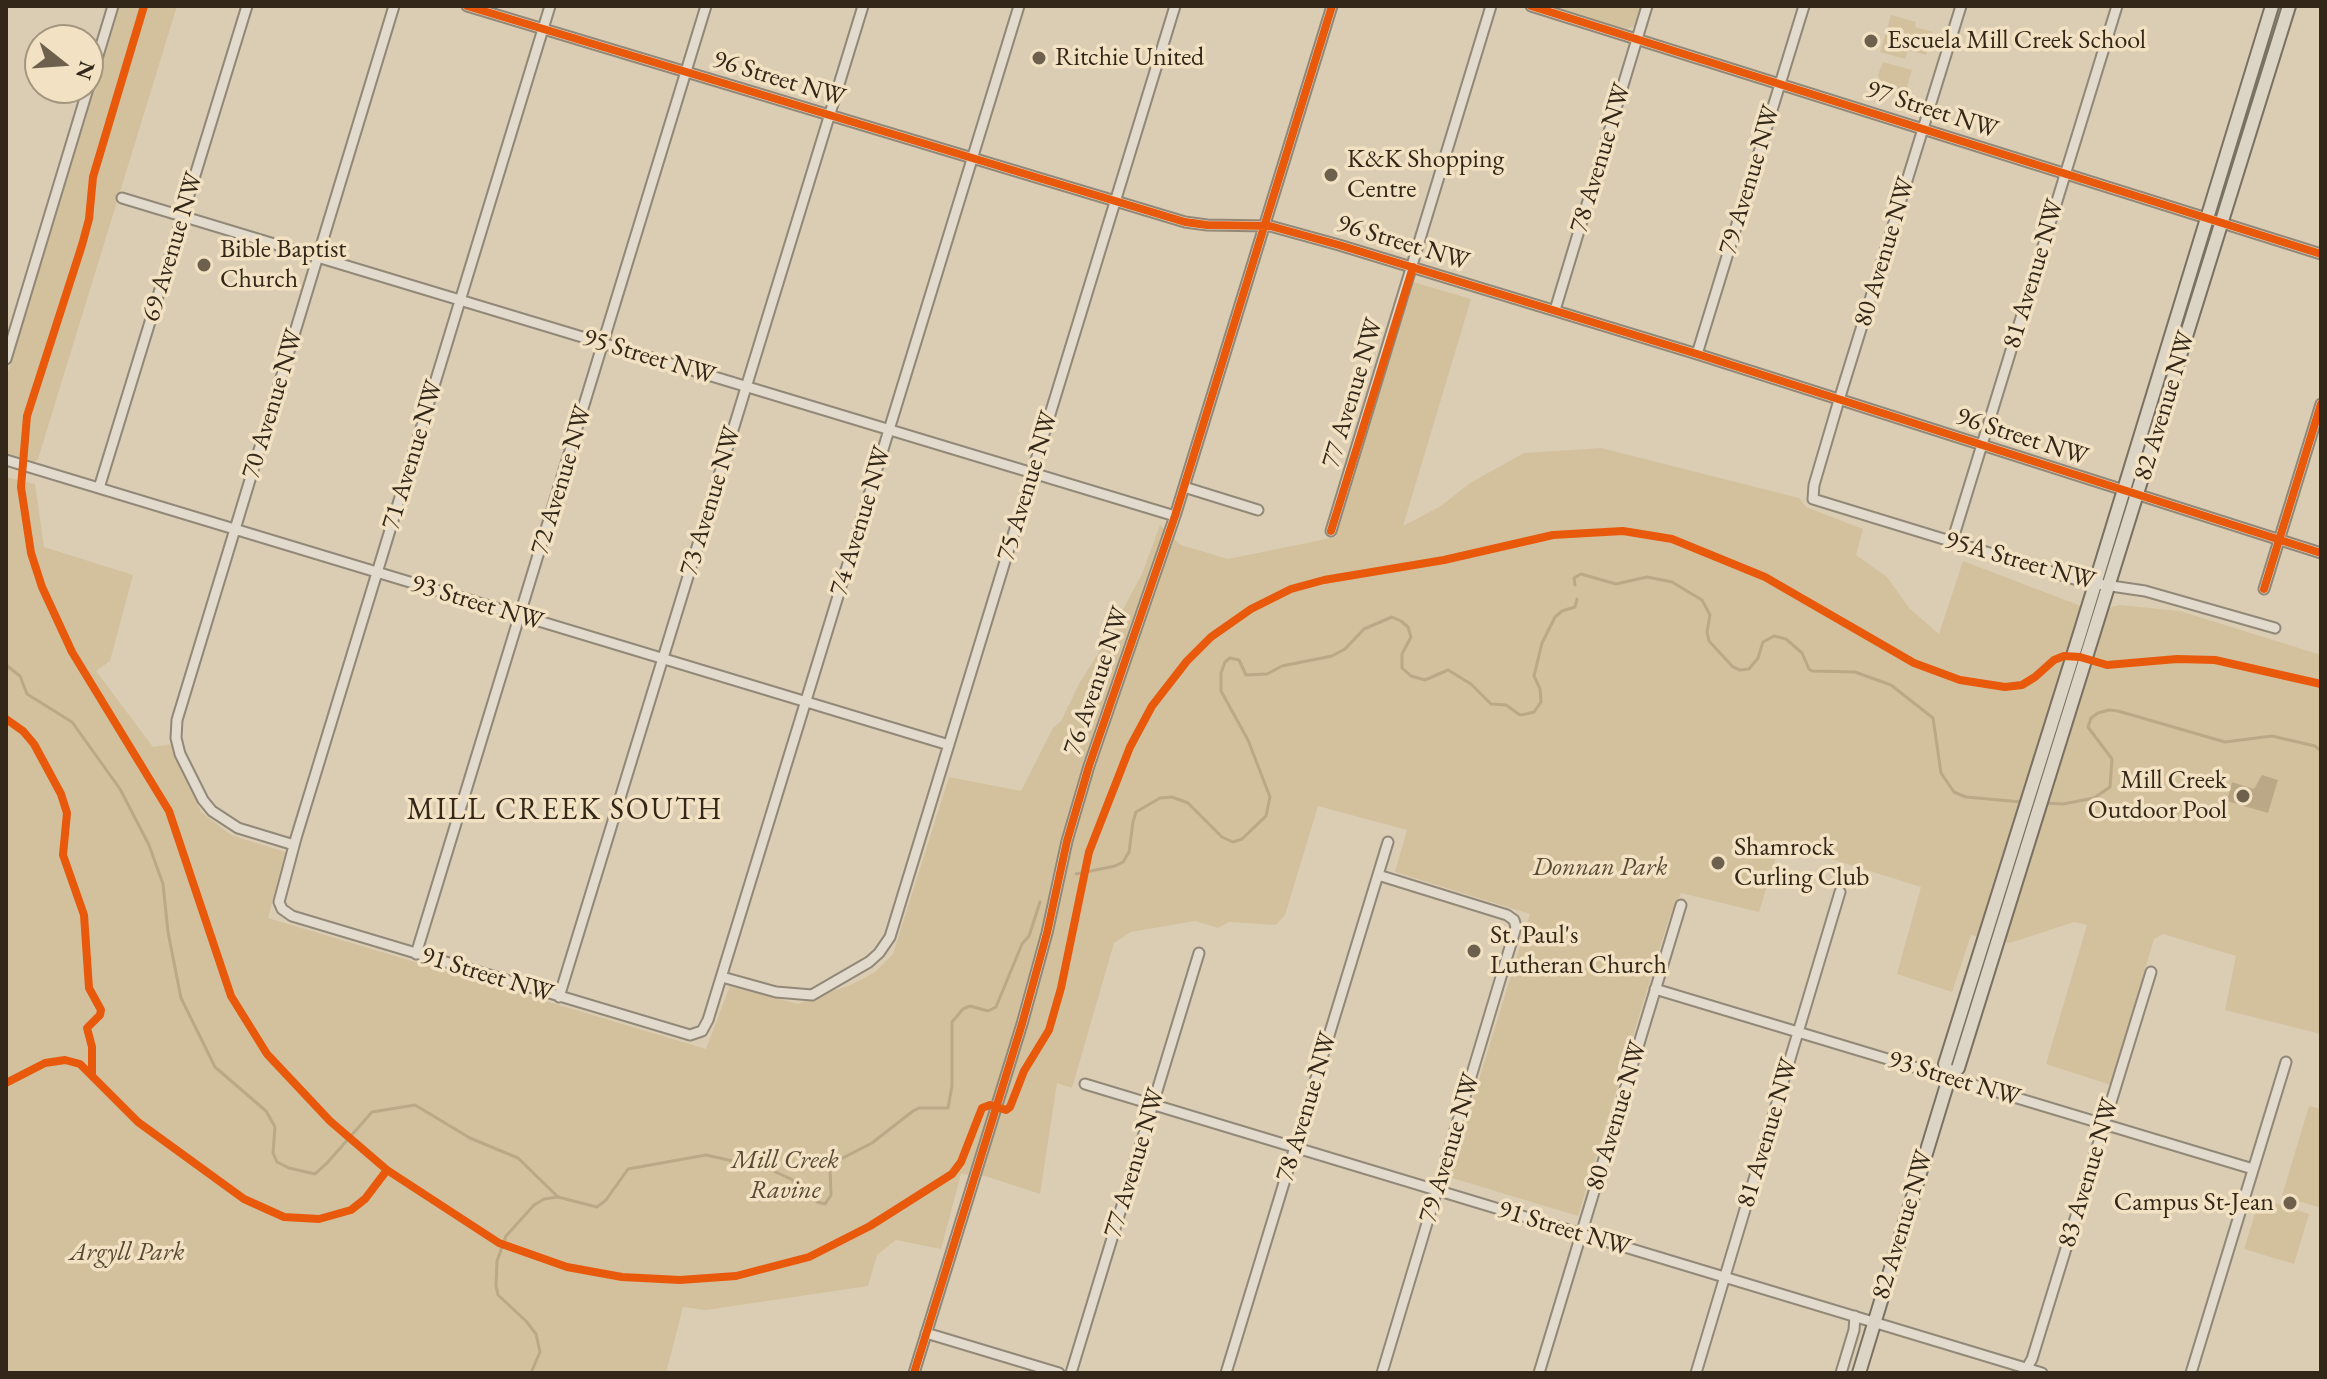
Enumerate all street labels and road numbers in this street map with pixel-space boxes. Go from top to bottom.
street label: 96 Street NW [709,44,849,114]
street label: 97 Street NW [1862,74,2002,146]
street label: 78 Avenue NW [1564,80,1638,236]
street label: 79 Avenue NW [1713,102,1787,258]
street label: 69 Avenue NW [136,169,210,325]
street label: 80 Avenue NW [1848,174,1922,330]
street label: 81 Avenue NW [1997,196,2071,352]
street label: 96 Street NW [1333,208,1473,278]
street label: 77 Avenue NW [1316,315,1390,471]
street label: 95 Street NW [579,322,719,392]
street label: 70 Avenue NW [236,326,310,482]
street label: 82 Avenue NW [2128,328,2202,484]
street label: 71 Avenue NW [376,377,450,533]
street label: 96 Street NW [1952,401,2092,473]
street label: 72 Avenue NW [525,402,599,558]
street label: 75 Avenue NW [991,408,1065,564]
street label: 73 Avenue NW [674,423,748,579]
street label: 74 Avenue NW [824,443,898,599]
street label: 95A Street NW [1941,525,2099,597]
street label: 93 Street NW [407,568,547,638]
street label: 76 Avenue NW [1057,603,1137,759]
street label: 91 Street NW [417,940,557,1010]
street label: 78 Avenue NW [1270,1029,1344,1185]
street label: 80 Avenue NW [1580,1038,1654,1194]
street label: 93 Street NW [1884,1044,2024,1114]
street label: 81 Avenue NW [1731,1055,1805,1211]
street label: 79 Avenue NW [1413,1070,1487,1226]
street label: 77 Avenue NW [1098,1085,1172,1241]
street label: 83 Avenue NW [2052,1095,2126,1251]
street label: 82 Avenue NW [1866,1147,1940,1303]
street label: 91 Street NW [1494,1194,1634,1264]

